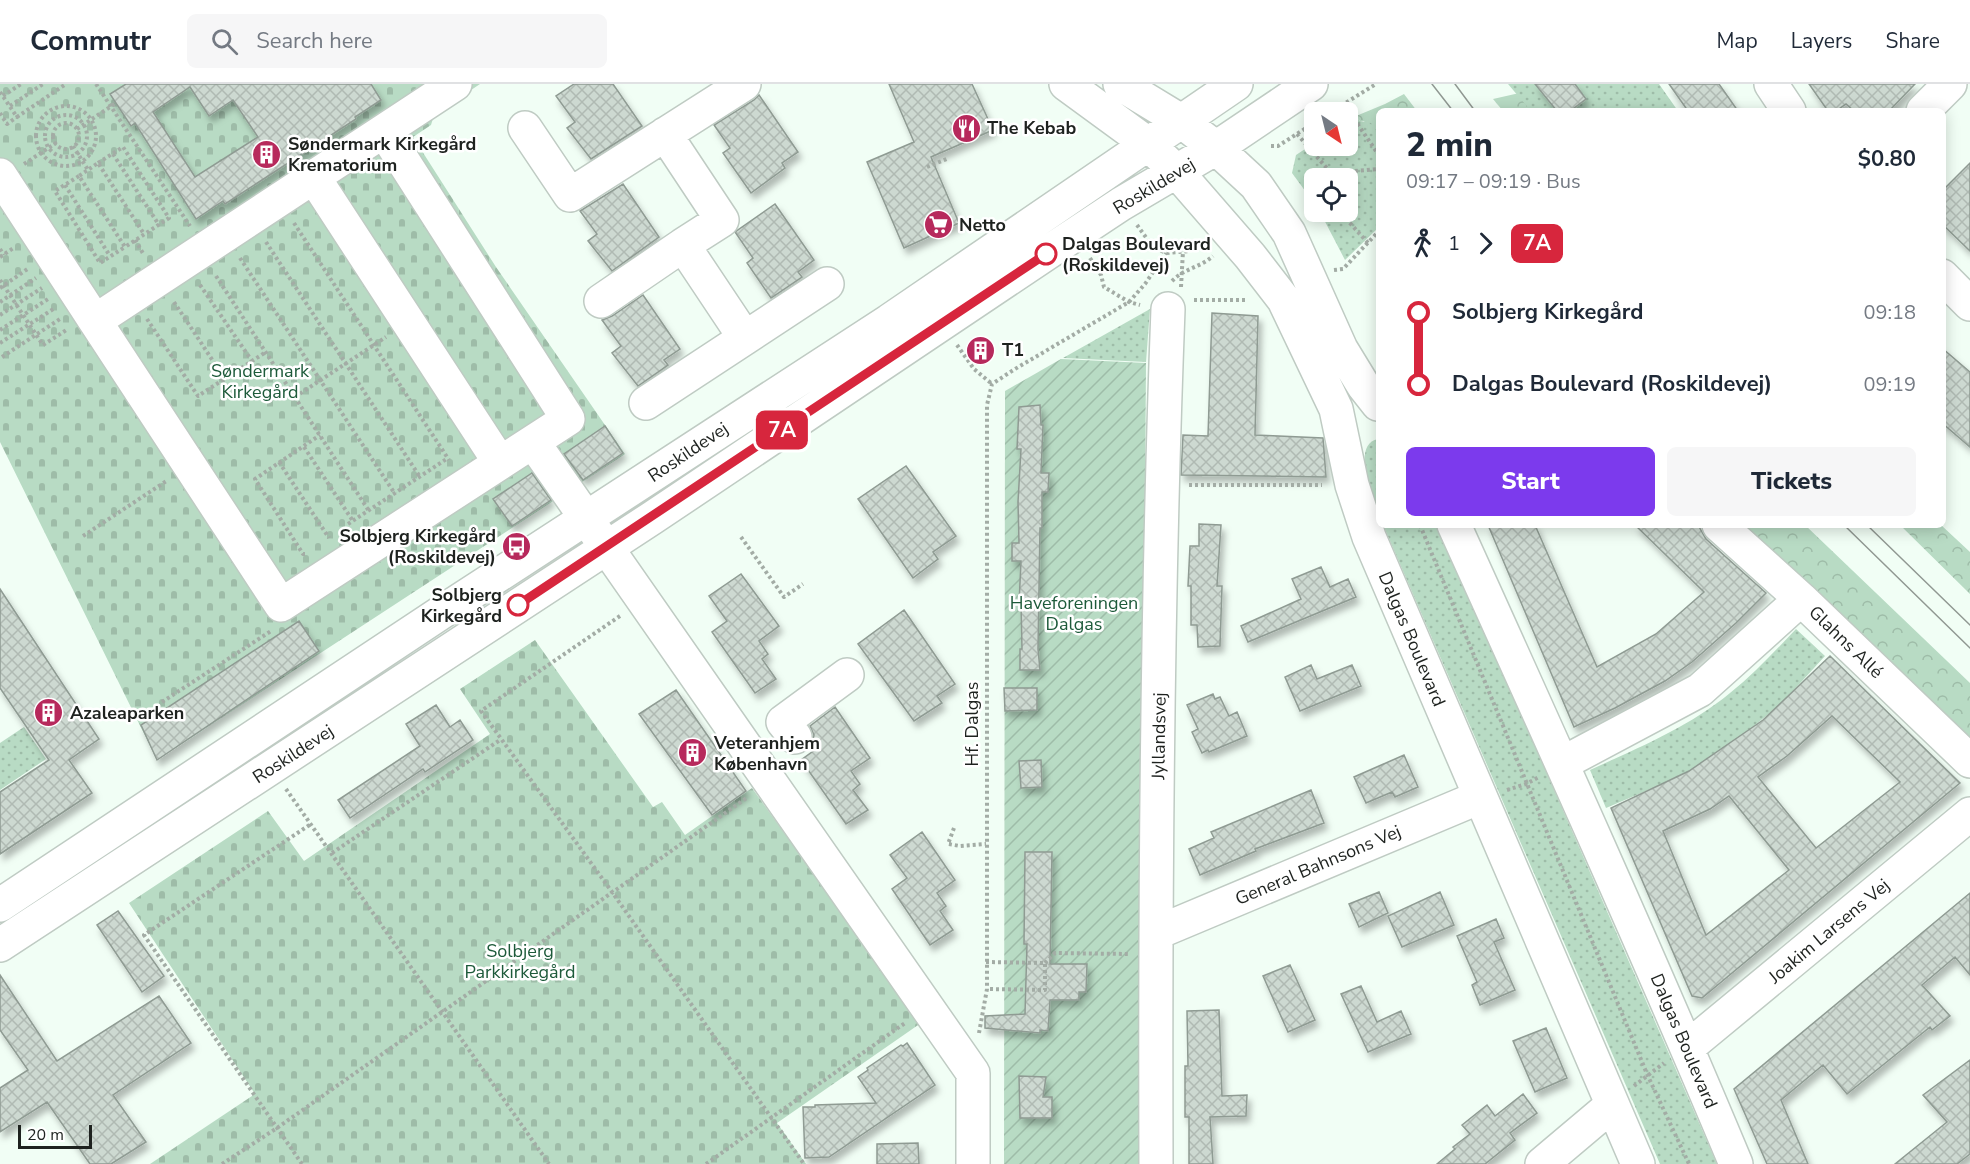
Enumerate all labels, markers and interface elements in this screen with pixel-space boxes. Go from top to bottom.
search box [187,14,607,68]
text: Commutr [30,22,151,60]
icon: search [208,25,241,58]
text: Search here [256,26,373,56]
text: Map [1716,27,1758,55]
text: Layers [1791,27,1852,55]
text: Share [1885,27,1940,55]
north arrow [1304,102,1358,156]
map controls [1304,102,1358,222]
restaurant icon: The Kebab [950,112,982,144]
place label: The Kebab [987,116,1076,140]
text: 2 min [1406,123,1493,168]
place label: Søndermark Kirkegård Krematorium [288,132,476,177]
building icon: Søndermark Kirkegård Krematorium [251,138,283,170]
text: $0.80 [1858,144,1916,174]
street label: Roskildevej [1108,152,1200,220]
button: locate [1304,168,1358,222]
text: 09:17 – 09:19 · Bus [1406,168,1581,195]
supermarket icon: Netto [922,209,954,241]
place label: Netto [959,213,1006,237]
icon: walk [1406,227,1439,260]
icon: forward [1469,227,1502,260]
text: 7A [1523,229,1551,257]
text: 1 [1448,230,1460,257]
place label: Dalgas Boulevard (Roskildevej) [1062,232,1211,277]
marker: Dalgas Boulevard (Roskildevej) [1035,243,1057,265]
text: Solbjerg Kirkegård [1452,297,1643,327]
text: 09:18 [1863,299,1916,326]
building icon: T1 [965,334,997,366]
place label: T1 [1002,338,1024,362]
park label: Søndermark Kirkegård [211,359,310,404]
text: Dalgas Boulevard (Roskildevej) [1452,369,1772,399]
text: 09:19 [1863,371,1916,398]
line badge: 7A [755,410,809,450]
street label: Roskildevej [643,416,733,488]
text: 7A [768,416,796,444]
button: Start [1406,447,1655,516]
button: Tickets [1667,447,1916,516]
place label: Solbjerg Kirkegård (Roskildevej) [339,524,496,569]
bus stop icon: Solbjerg Kirkegård (Roskildevej) [501,530,533,562]
street label: Dalgas Boulevard [1373,568,1451,710]
place label: Solbjerg Kirkegård [421,583,502,628]
park label: Haveforeningen Dalgas [1010,591,1138,636]
marker: Solbjerg Kirkegård [507,594,529,616]
street label: Glahns Allé [1804,600,1888,684]
street label: Hf. Dalgas [960,682,984,766]
street label: Jyllandsvej [1146,692,1172,781]
building icon: Azaleaparken [33,697,65,729]
place label: Azaleaparken [70,701,184,725]
street label: Roskildevej [248,719,338,789]
place label: Veteranhjem København [713,731,820,776]
building icon: Veteranhjem København [677,737,709,769]
street label: General Bahnsons Vej [1231,819,1405,911]
street label: Joakim Larsens Vej [1763,873,1895,989]
park label: Solbjerg Parkkirkegård [465,939,575,984]
street label: Dalgas Boulevard [1645,970,1723,1112]
scale bar [18,1122,92,1150]
text: 20 m [27,1124,64,1146]

